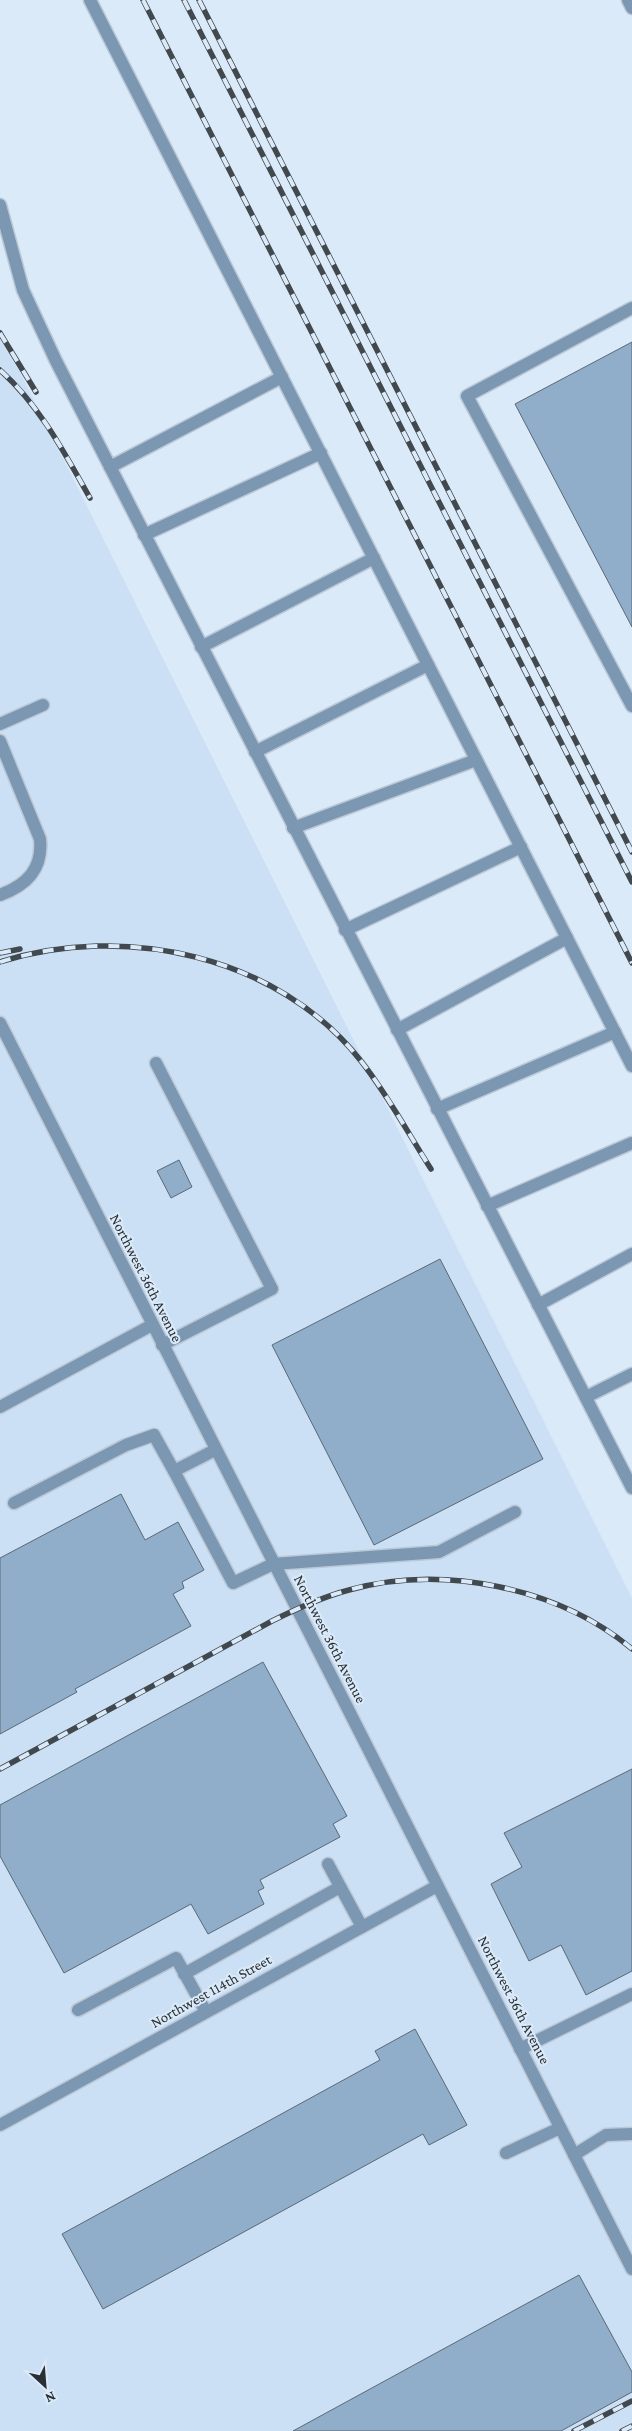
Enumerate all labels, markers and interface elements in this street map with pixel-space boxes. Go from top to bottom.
street label: Northwest 36th Avenue [107,1211,185,1345]
street label: Northwest 36th Avenue [291,1572,369,1706]
street label: Northwest 36th Avenue [475,1933,553,2067]
street label: Northwest 114th Street [148,1951,275,2031]
north arrow [20,2361,70,2411]
text: N [42,2388,58,2407]

